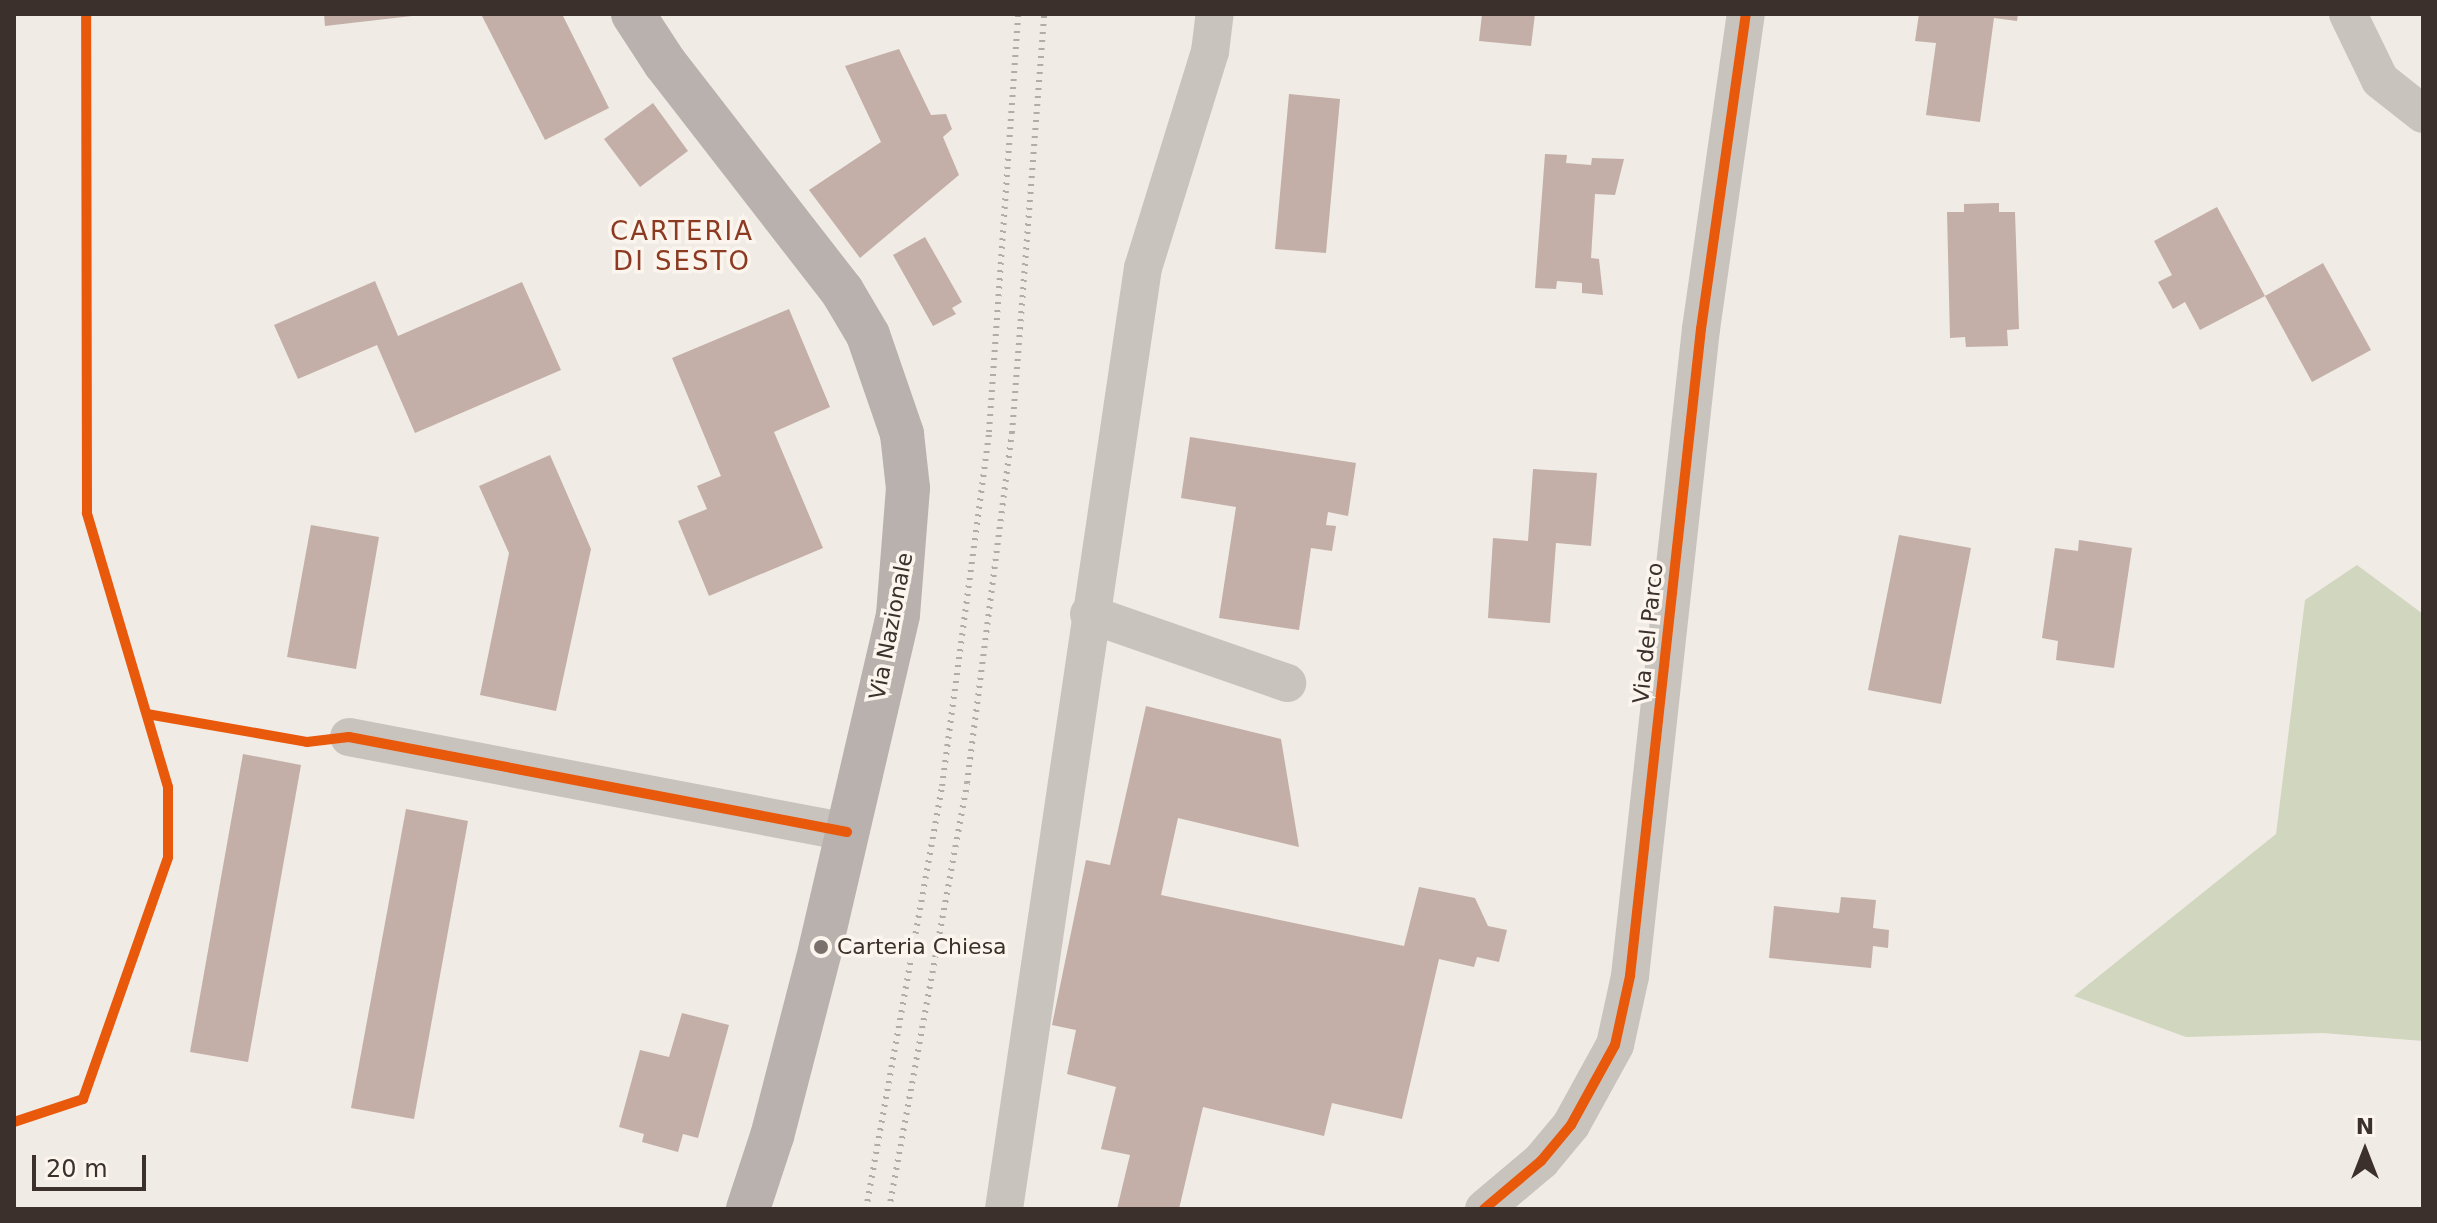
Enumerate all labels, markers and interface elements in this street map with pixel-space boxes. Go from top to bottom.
district label: CARTERIA DI SESTO [610,216,754,278]
street label: Via Nazionale [864,550,918,702]
street label: Via del Parco [1627,561,1669,705]
place label: Carteria Chiesa [837,934,1007,960]
marker: Carteria Chiesa [812,938,830,956]
north arrow [2325,1111,2405,1191]
text: N [2356,1114,2374,1139]
scale bar [36,1139,150,1189]
text: 20 m [46,1155,108,1183]

